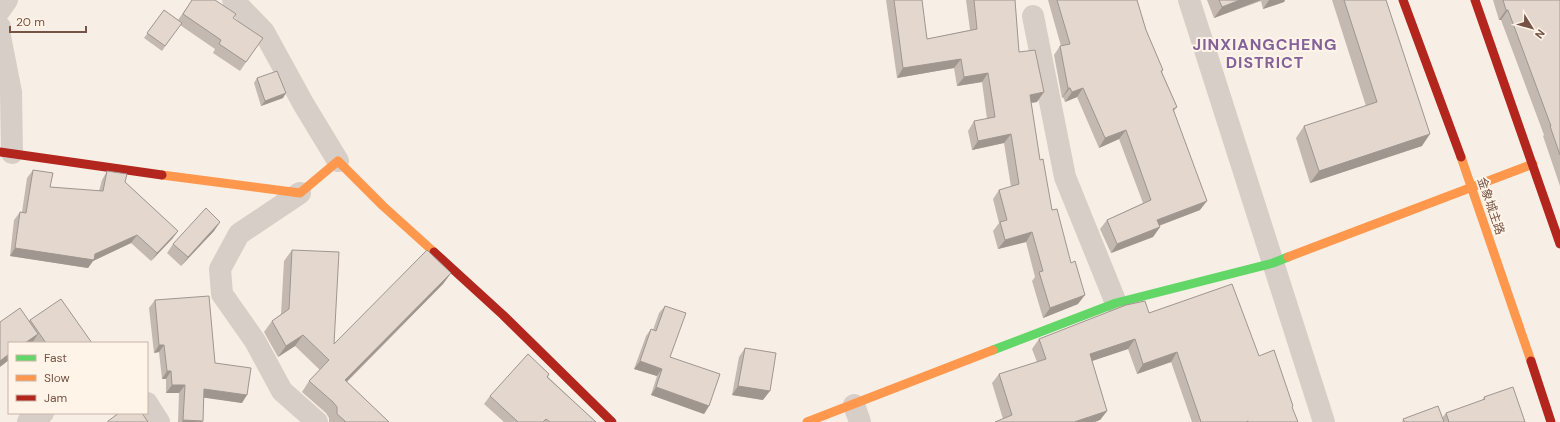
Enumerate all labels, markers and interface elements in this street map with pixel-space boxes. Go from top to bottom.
scale bar [10,8,86,34]
north arrow [1512,8,1552,48]
text: 20 m [16,14,45,30]
text: N [1532,27,1548,41]
district label: JINXIANGCHENG DISTRICT [1193,34,1337,73]
street label: 金象城主路 [1474,175,1508,237]
legend [8,342,148,414]
text: Fast [44,350,67,366]
text: Slow [44,370,70,386]
text: Jam [44,390,67,406]

